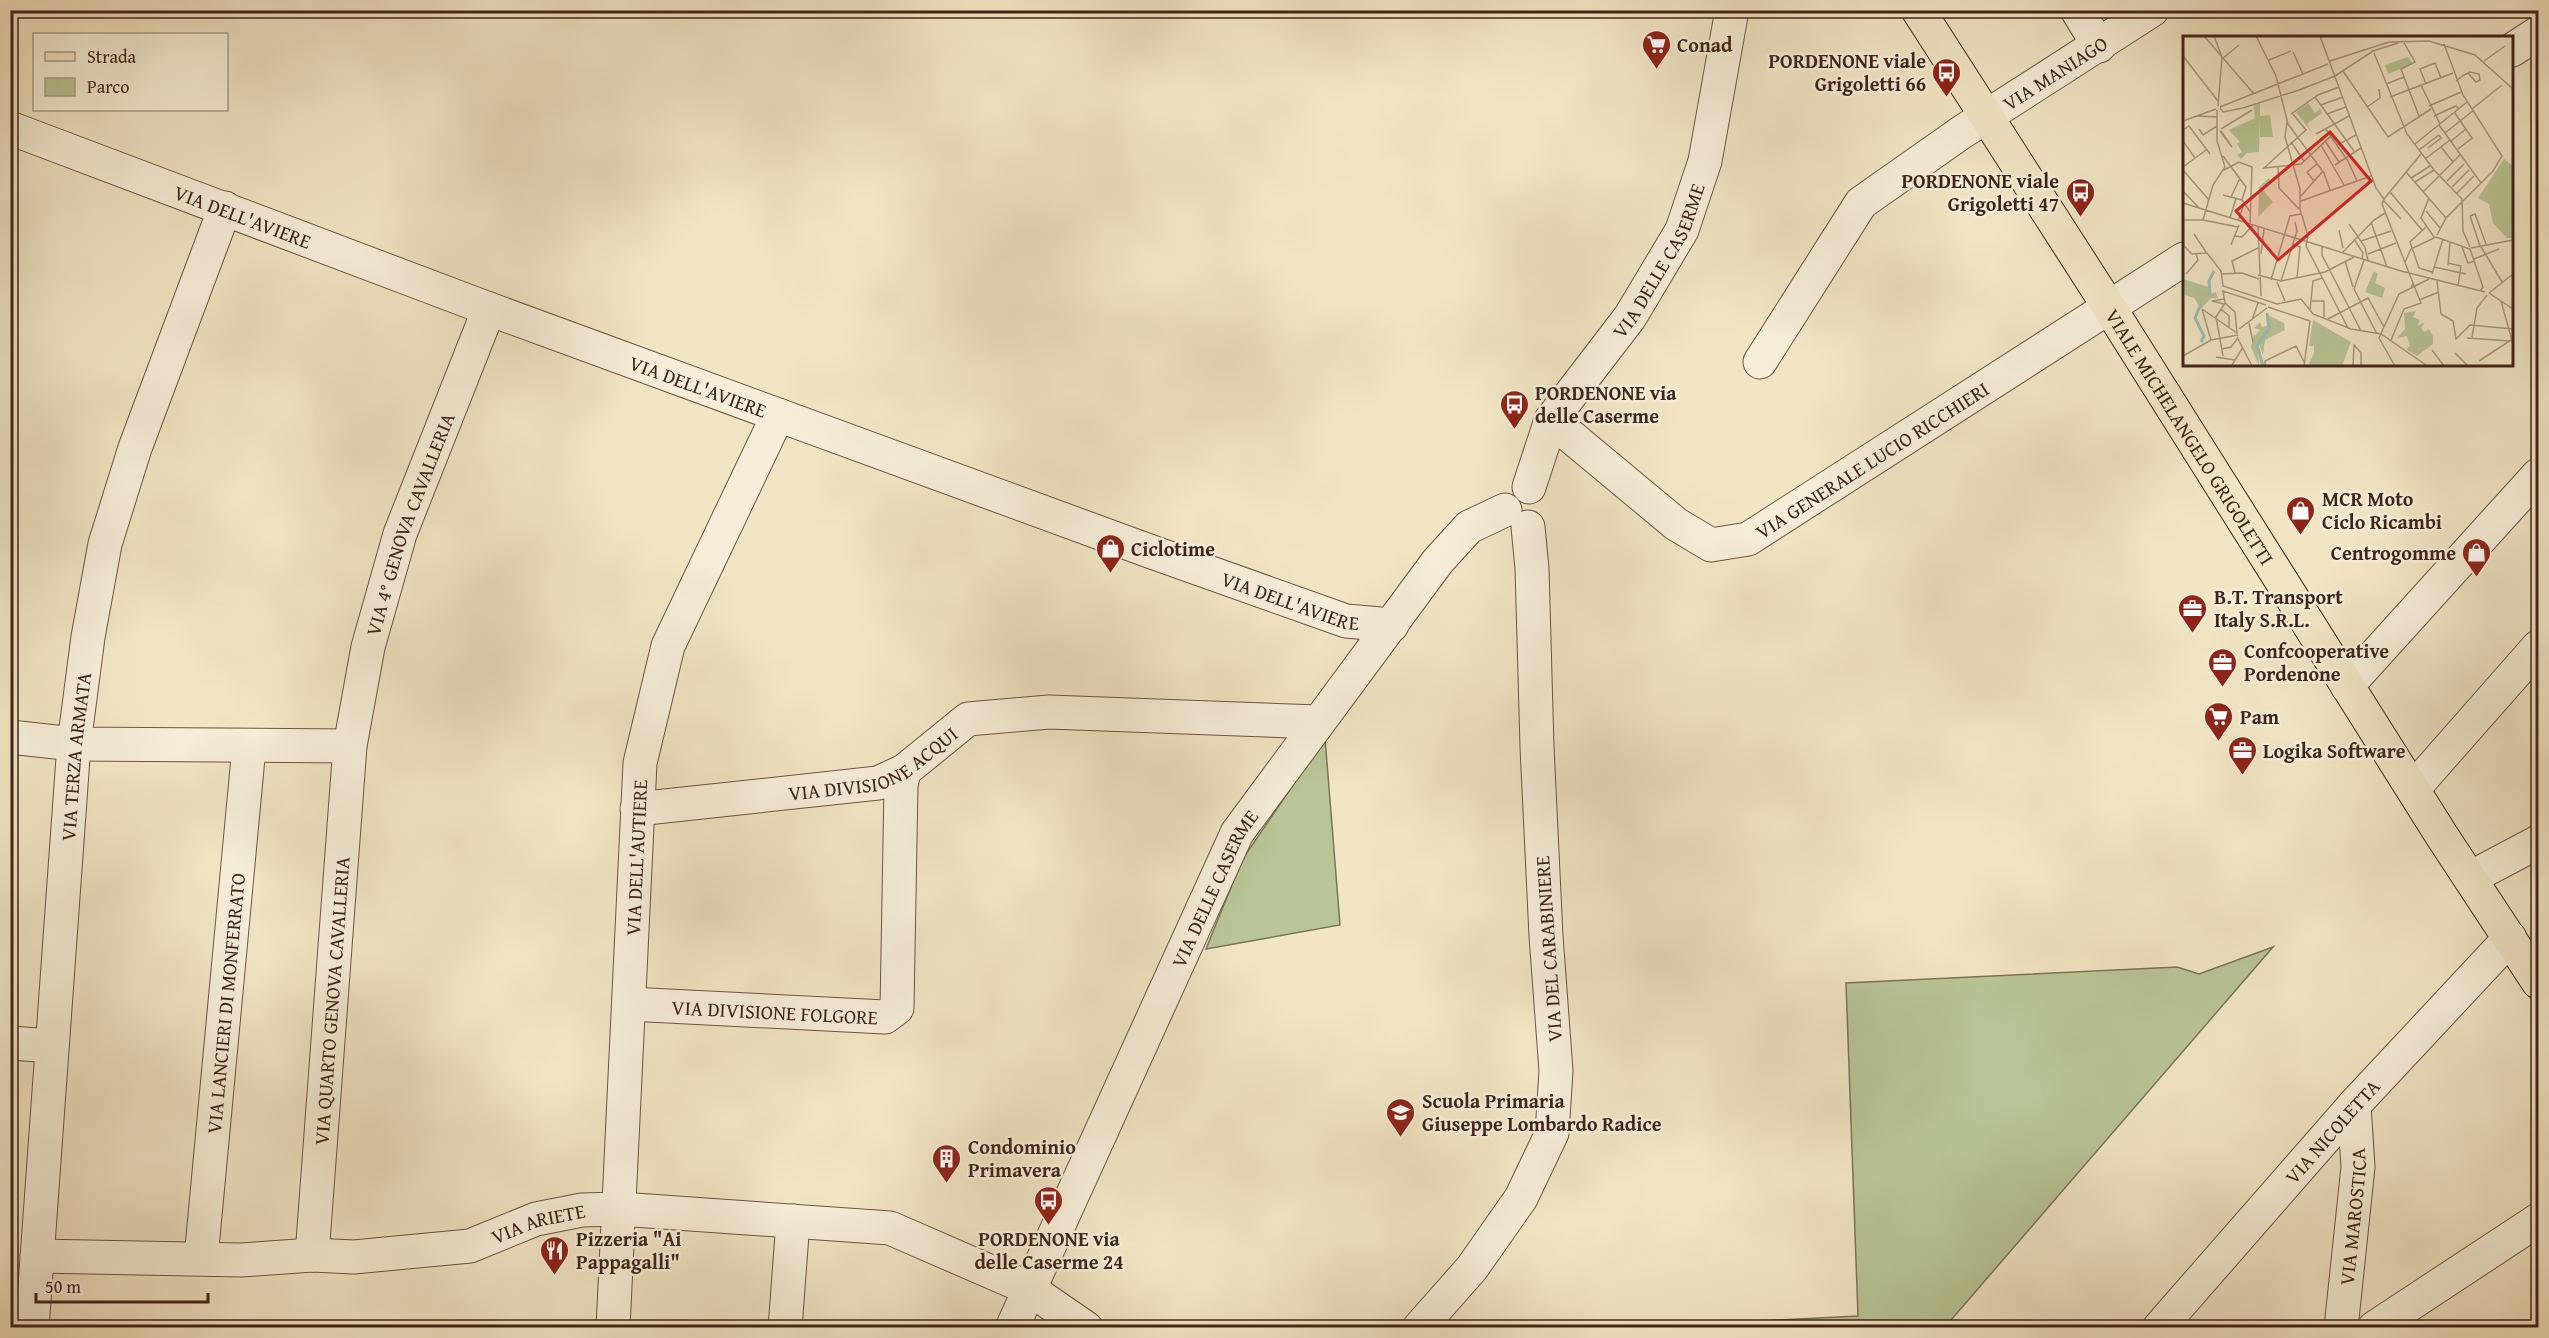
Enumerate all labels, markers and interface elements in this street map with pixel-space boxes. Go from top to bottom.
supermarket icon: Conad [1640,28,1672,70]
street label: VIA MANIAGO [1997,28,2113,117]
place label: Conad [1677,30,1733,59]
legend [33,33,228,111]
inset map [2183,36,2513,366]
text: Strada [87,43,137,70]
place label: PORDENONE viale Grigoletti 66 [1768,46,1926,98]
bus stop icon: PORDENONE viale Grigoletti 66 [1931,56,1963,98]
text: Parco [87,73,130,100]
place label: PORDENONE viale Grigoletti 47 [1901,166,2059,218]
bus stop icon: PORDENONE viale Grigoletti 47 [2064,176,2096,218]
street label: VIA DELL'AVIERE [170,177,316,255]
street label: VIA DELLE CASERME [1605,179,1711,344]
street label: VIALE MICHELANGELO GRIGOLETTI [2099,303,2282,570]
street label: VIA DELL'AVIERE [626,347,771,424]
street label: VIA GENERALE LUCIO RICCHIERI [1749,374,1994,545]
place label: PORDENONE via delle Caserme [1535,378,1677,430]
bus stop icon: PORDENONE via delle Caserme [1498,388,1530,430]
street label: VIA 4° GENOVA CAVALLERIA [357,408,461,639]
place label: MCR Moto Ciclo Ricambi [2322,484,2442,536]
shop icon: MCR Moto Ciclo Ricambi [2285,494,2317,536]
shop icon: Ciclotime [1094,532,1126,574]
place label: Ciclotime [1131,534,1215,563]
shop icon: Centrogomme [2461,536,2493,578]
place label: Centrogomme [2331,538,2456,567]
street label: VIA DELL'AVIERE [1217,563,1360,637]
place label: B.T. Transport Italy S.R.L. [2214,582,2343,634]
office icon: B.T. Transport Italy S.R.L. [2177,592,2209,634]
place label: Confcooperative Pordenone [2244,636,2389,688]
office icon: Confcooperative Pordenone [2207,646,2239,688]
street label: VIA TERZA ARMATA [53,671,98,842]
supermarket icon: Pam [2203,700,2235,742]
place label: Pam [2240,702,2279,731]
street label: VIA DIVISIONE ACQUI [787,719,963,807]
office icon: Logika Software [2226,734,2258,776]
place label: Logika Software [2263,736,2406,765]
street label: VIA DELL'AUTIERE [617,779,654,936]
street label: VIA DELLE CASERME [1163,803,1264,972]
street label: VIA QUARTO GENOVA CAVALLERIA [306,855,356,1146]
street label: VIA DEL CARABINIERE [1527,855,1569,1043]
street label: VIA LANCIERI DI MONFERRATO [198,871,252,1135]
street label: VIA DIVISIONE FOLGORE [671,992,879,1031]
street label: VIA NICOLETTA [2277,1072,2386,1190]
place label: Scuola Primaria Giuseppe Lombardo Radice [1422,1086,1662,1138]
school or university icon: Scuola Primaria Giuseppe Lombardo Radice [1385,1096,1417,1138]
place label: Condominio Primavera [968,1132,1076,1184]
building icon: Condominio Primavera [931,1142,963,1184]
street label: VIA MAROSTICA [2331,1147,2373,1287]
bus stop icon: PORDENONE via delle Caserme 24 [1033,1184,1065,1226]
street label: VIA ARIETE [486,1195,587,1250]
place label: Pizzeria "Ai Pappagalli" [576,1224,681,1276]
place label: PORDENONE via delle Caserme 24 [974,1224,1124,1276]
restaurant icon: Pizzeria "Ai Pappagalli" [539,1234,571,1276]
scale bar [36,1266,208,1304]
text: 50 m [45,1273,81,1300]

